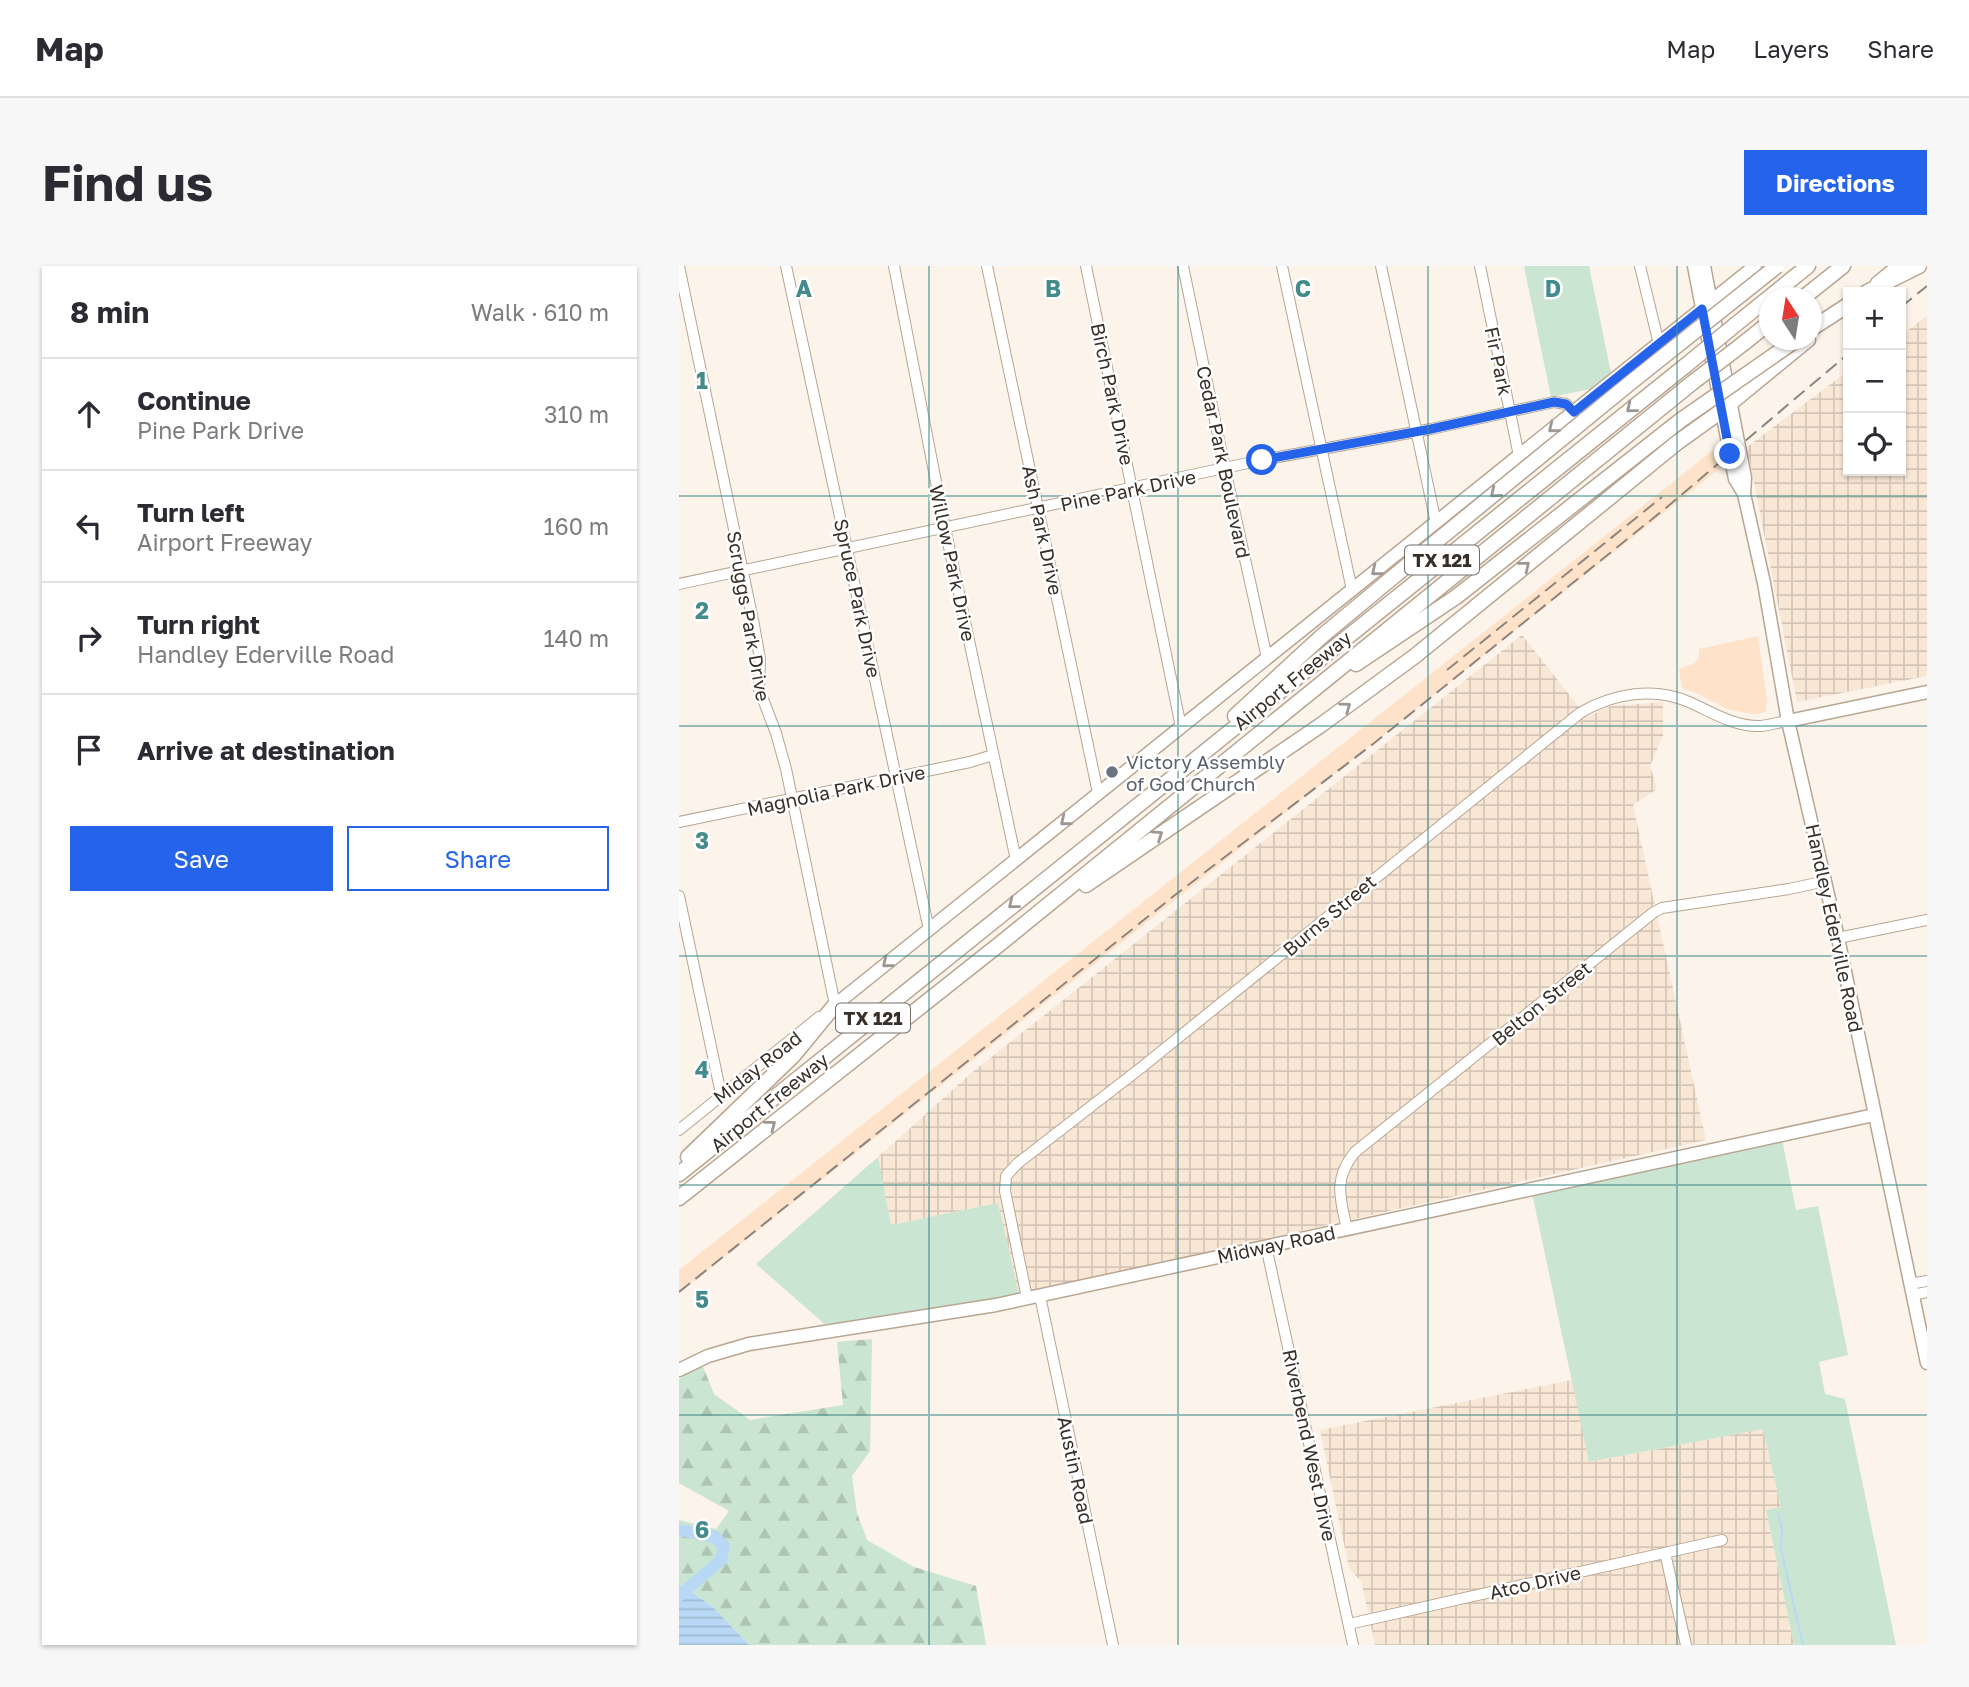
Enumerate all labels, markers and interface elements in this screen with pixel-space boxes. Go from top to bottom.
text: Map [35,29,104,68]
text: Map [1666,34,1715,63]
text: Layers [1753,34,1829,63]
text: Share [1867,34,1934,63]
button: Directions [1744,150,1927,215]
text: Find us [42,153,213,212]
text: A [796,274,813,302]
text: B [1045,274,1061,302]
text: C [1295,274,1311,302]
text: D [1545,274,1561,302]
north arrow [1759,287,1822,350]
map controls [1843,287,1906,476]
button: + [1843,287,1906,350]
text: 8 min [70,294,149,330]
text: Walk · 610 m [471,298,609,326]
street label: Birch Park Drive [1087,321,1139,467]
street label: Fir Park [1481,325,1518,398]
button: − [1843,350,1906,413]
street label: Cedar Park Boulevard [1192,364,1256,560]
text: 1 [696,366,708,394]
text: Continue [137,385,251,416]
icon: ahead [70,395,108,433]
text: 310 m [544,400,609,428]
one-way arrow [1627,400,1639,413]
button: locate [1843,413,1906,476]
text: Pine Park Drive [137,416,304,444]
one-way arrow [1549,420,1561,433]
route end [1714,438,1745,469]
route start [1246,444,1277,475]
street label: Ash Park Drive [1018,463,1068,597]
street label: Pine Park Drive [1058,464,1198,516]
street label: Willow Park Drive [925,483,981,643]
one-way arrow [1490,485,1503,497]
text: Turn left [137,497,245,528]
icon: left [70,507,108,545]
text: 160 m [544,512,609,540]
street label: Spruce Park Drive [830,516,886,680]
text: Airport Freeway [137,528,312,556]
street label: Scruggs Park Drive [723,529,775,703]
road number: TX 121 [1405,546,1479,574]
one-way arrow [1517,562,1529,575]
one-way arrow [1371,563,1384,575]
text: 2 [695,596,709,624]
text: Turn right [137,609,260,640]
icon: right [70,619,108,657]
text: 140 m [543,624,609,652]
street label: Airport Freeway [1228,625,1356,735]
text: Handley Ederville Road [137,640,394,668]
one-way arrow [1338,703,1351,715]
icon: arrive [70,731,108,769]
text: Arrive at destination [137,735,395,766]
place label: Victory Assembly of God Church [1126,750,1286,795]
street label: Magnolia Park Drive [745,760,927,820]
marker: Victory Assembly of God Church [1104,764,1120,780]
one-way arrow [1060,812,1072,825]
street label: Handley Ederville Road [1802,822,1868,1034]
button: Save [70,826,333,891]
button: Share [347,826,609,891]
text: 3 [695,826,709,854]
one-way arrow [1150,831,1163,843]
street label: Burns Street [1278,869,1380,961]
one-way arrow [1009,896,1021,909]
one-way arrow [883,955,896,967]
street label: Belton Street [1487,956,1595,1050]
road number: TX 121 [836,1004,910,1032]
street label: Miday Road [708,1025,806,1109]
street label: Airport Freeway [705,1047,833,1157]
text: 4 [695,1055,709,1083]
one-way arrow [763,1121,776,1134]
street label: Midway Road [1215,1220,1337,1268]
text: 5 [695,1285,709,1313]
street label: Riverbend West Drive [1278,1347,1342,1543]
street label: Austin Road [1053,1414,1099,1526]
text: 6 [695,1515,709,1543]
street label: Atco Drive [1487,1560,1583,1604]

